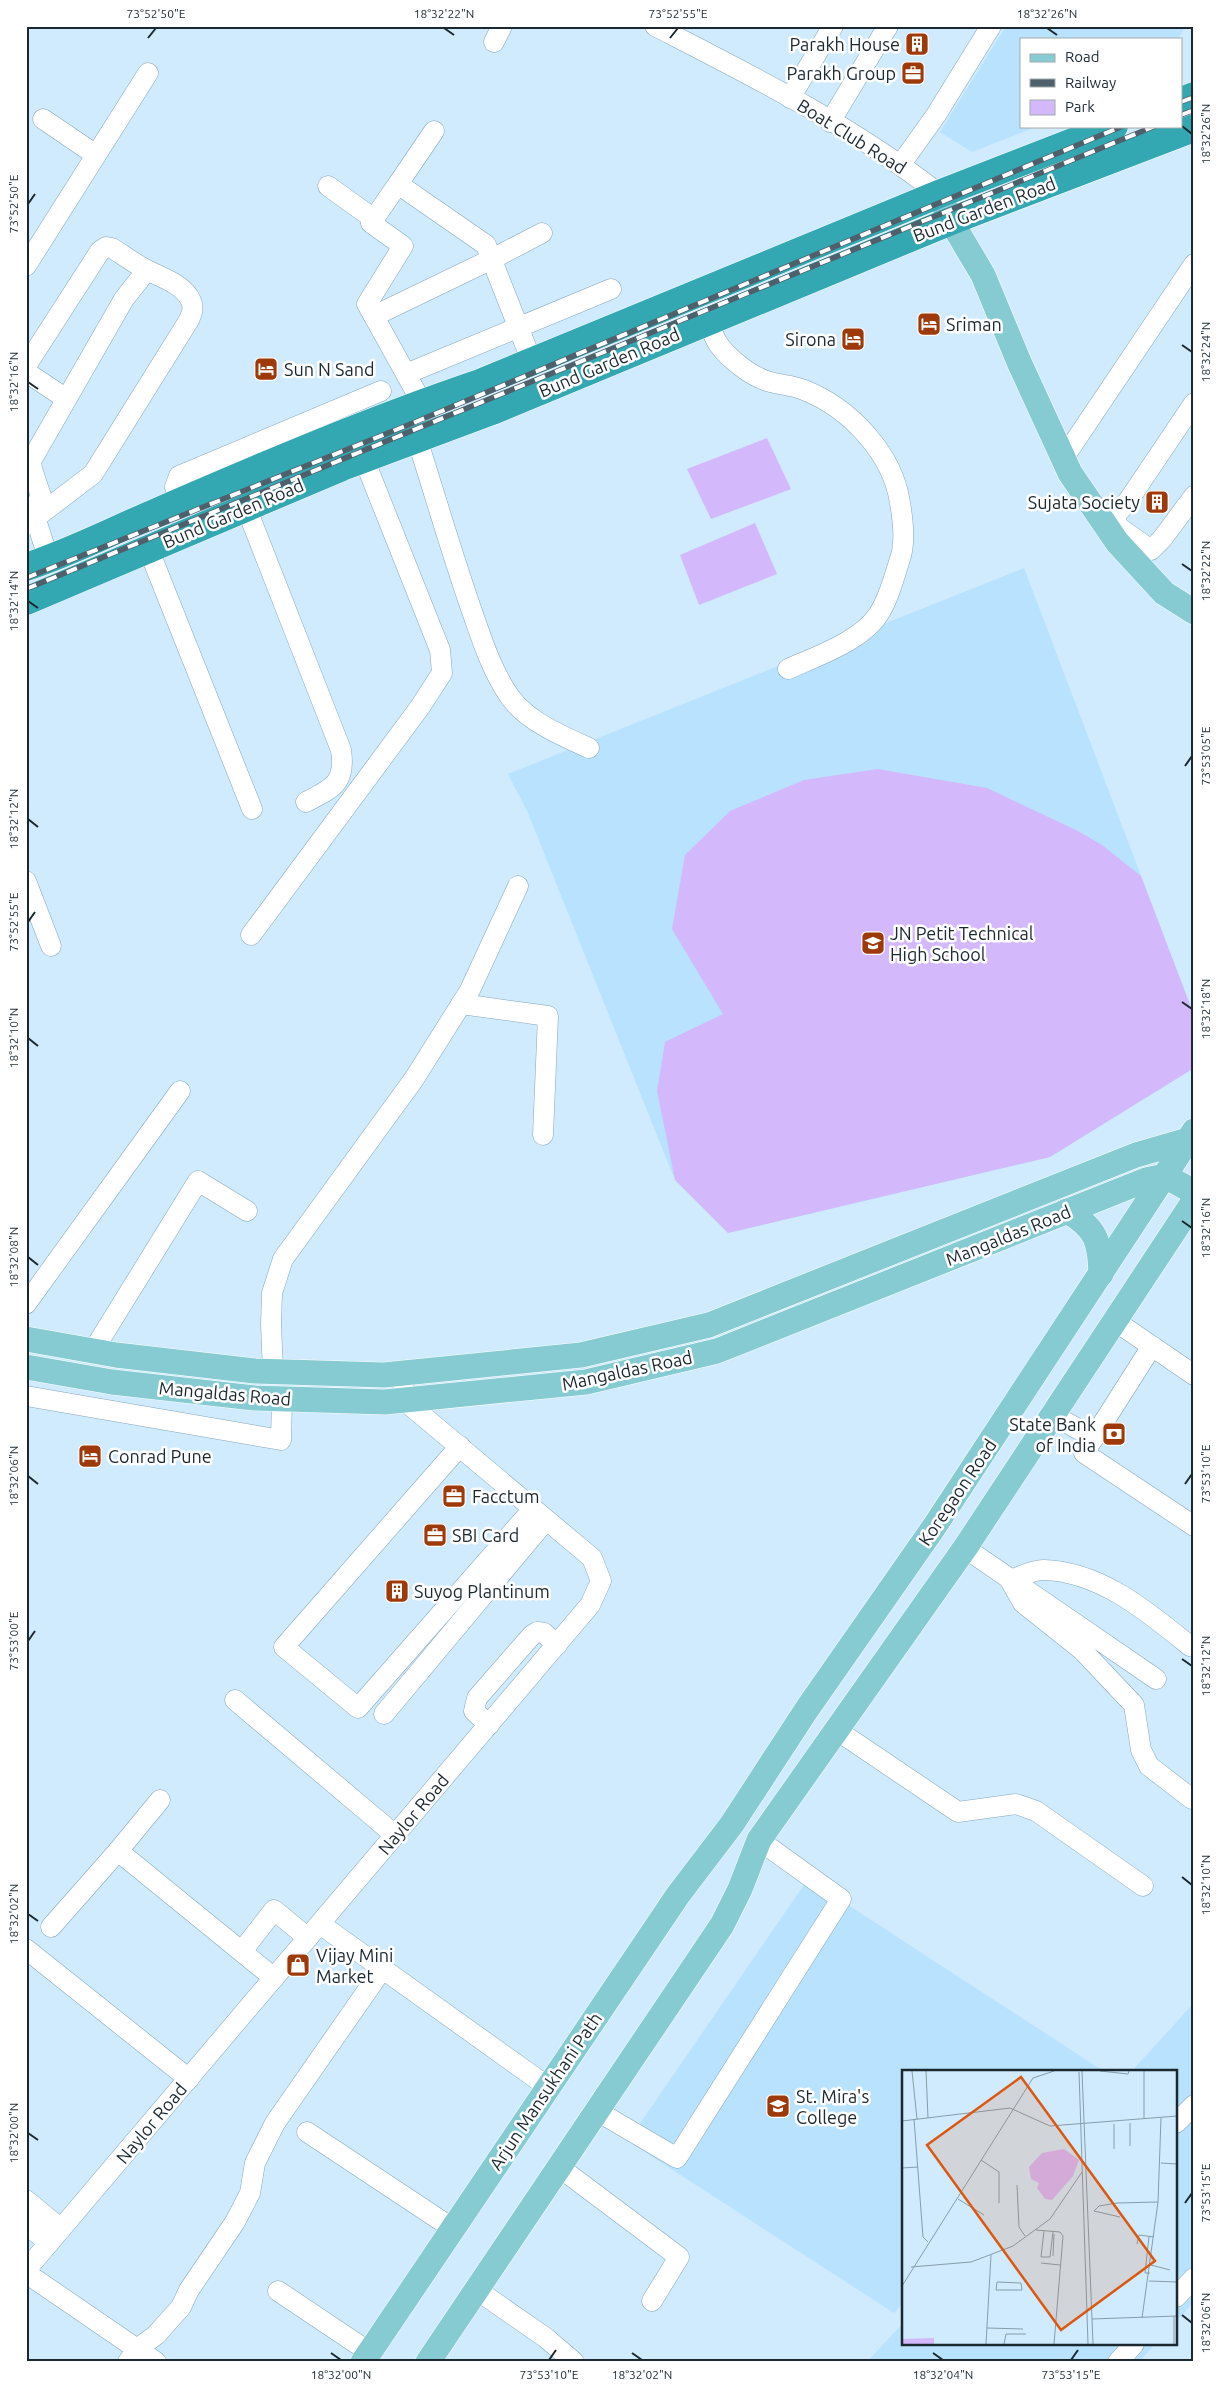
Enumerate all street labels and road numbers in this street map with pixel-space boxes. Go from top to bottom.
street label: Boat Club Road [794,95,910,177]
street label: Bund Garden Road [910,173,1058,245]
street label: Bund Garden Road [536,323,682,401]
street label: Bund Garden Road [160,474,306,552]
street label: Mangaldas Road [943,1201,1073,1269]
street label: Mangaldas Road [560,1346,694,1394]
street label: Mangaldas Road [158,1377,292,1409]
street label: Koregaon Road [914,1435,1000,1549]
street label: Naylor Road [374,1770,452,1858]
street label: Arjun Mansukhani Path [485,2009,605,2173]
street label: Naylor Road [112,2079,190,2167]

